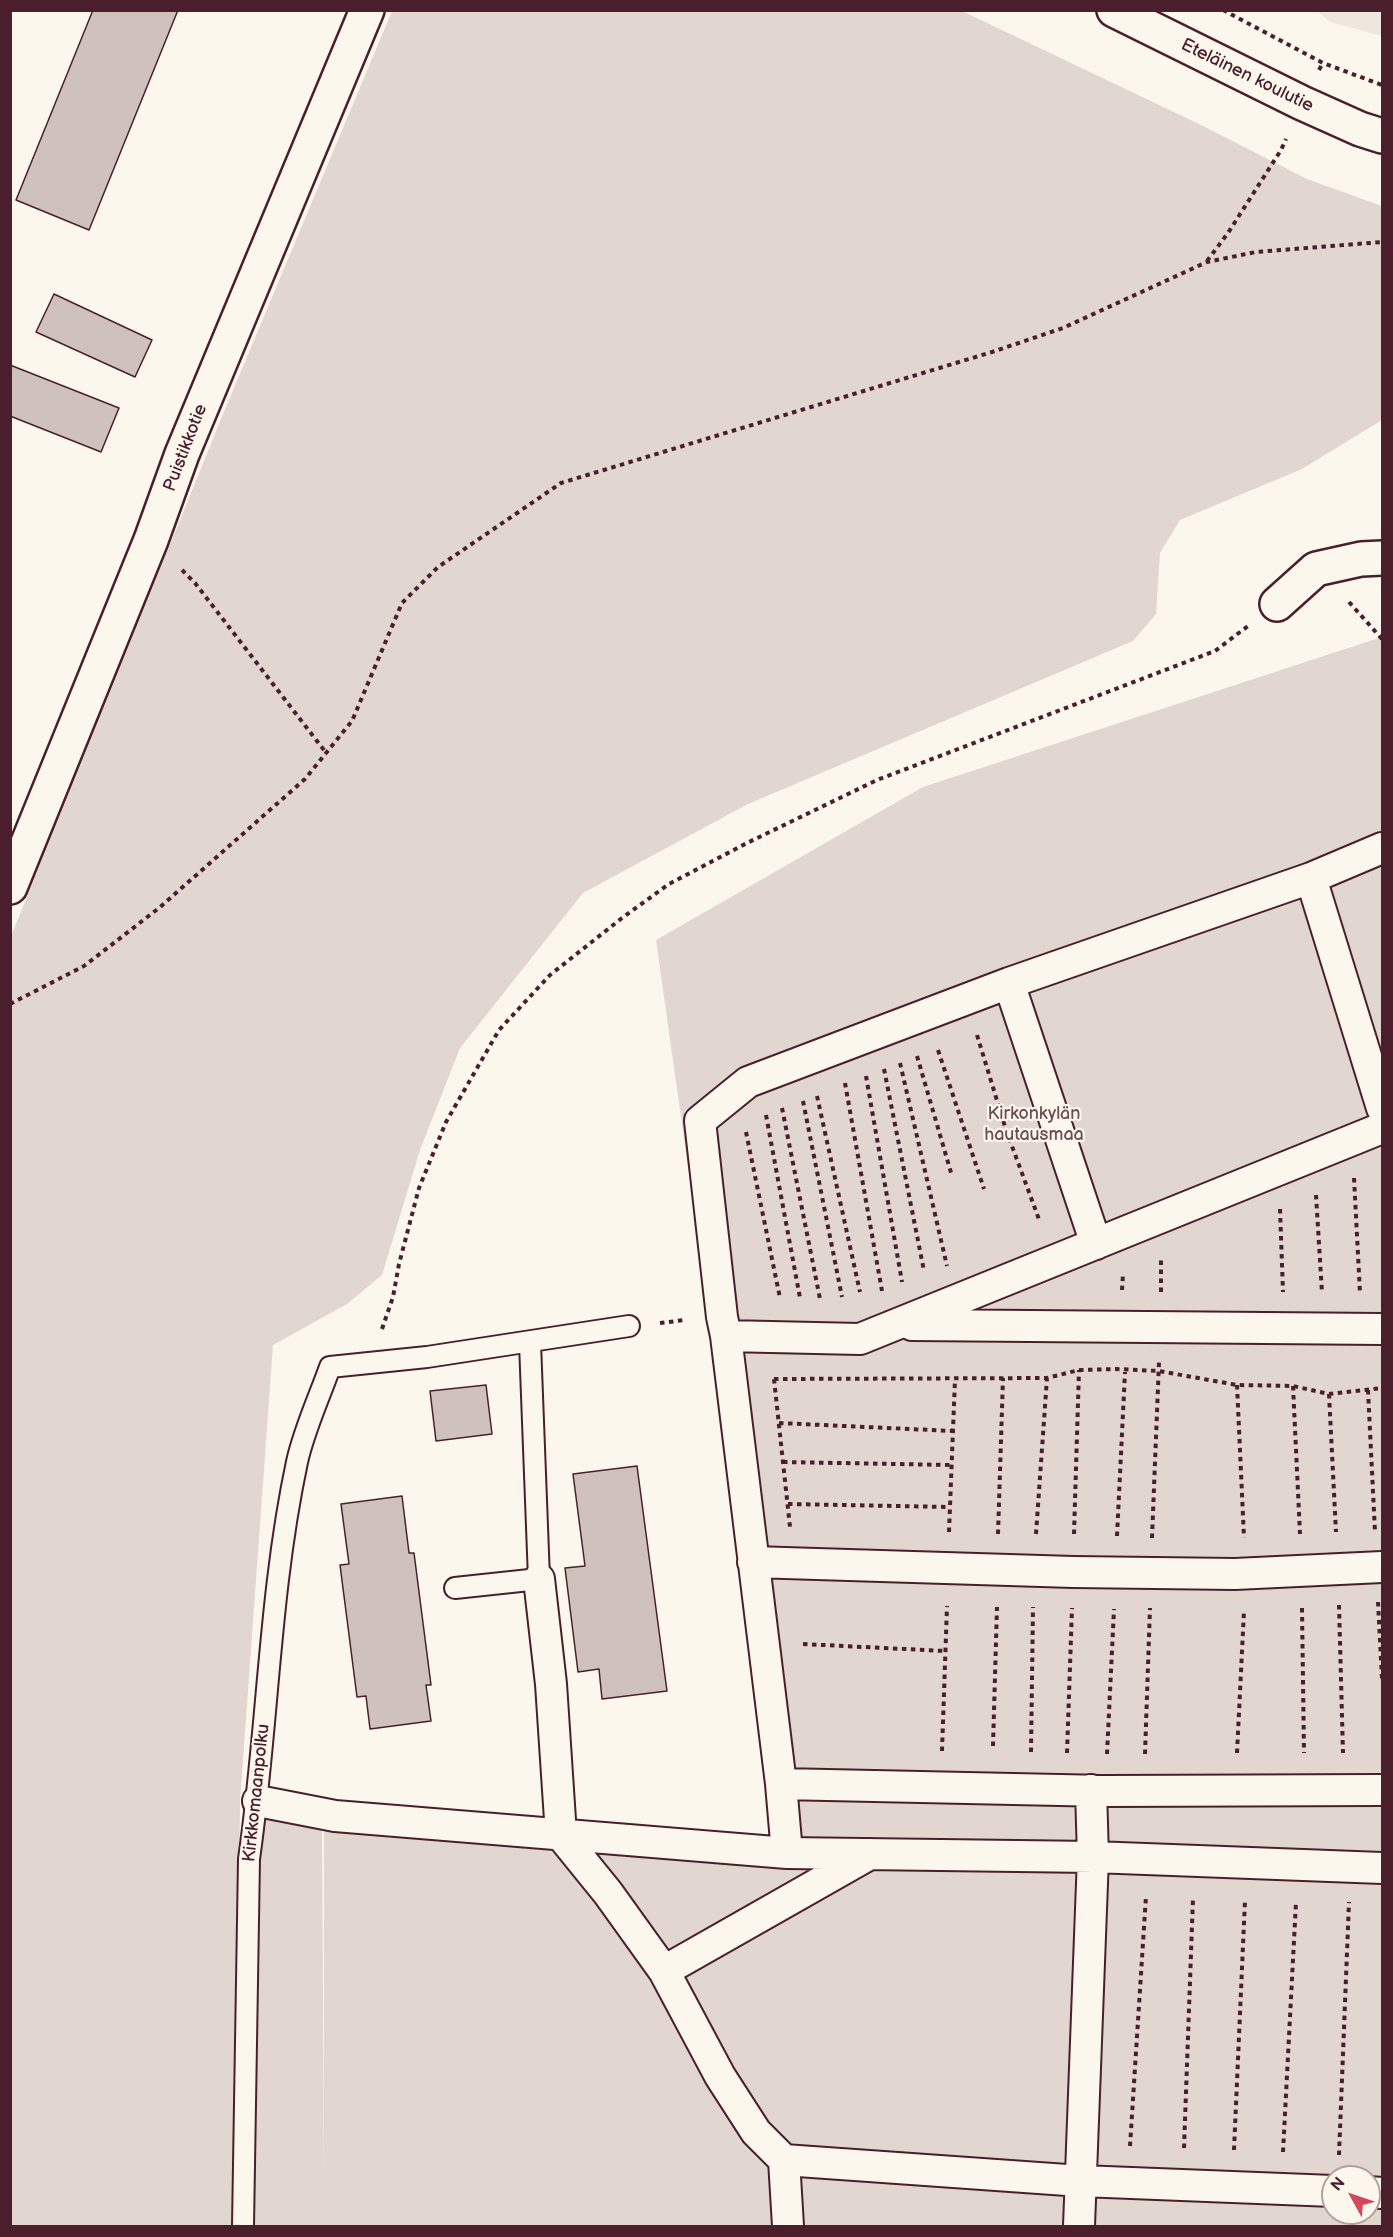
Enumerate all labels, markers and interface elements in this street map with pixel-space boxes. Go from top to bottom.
street label: Eteläinen koulutie [1177,35,1317,117]
street label: Puistikkotie [159,401,213,495]
park label: Kirkonkylän hautausmaa [984,1103,1084,1146]
street label: Kirkkomaanpolku [239,1723,275,1863]
north arrow [1321,2165,1381,2225]
text: N [1327,2174,1350,2195]

